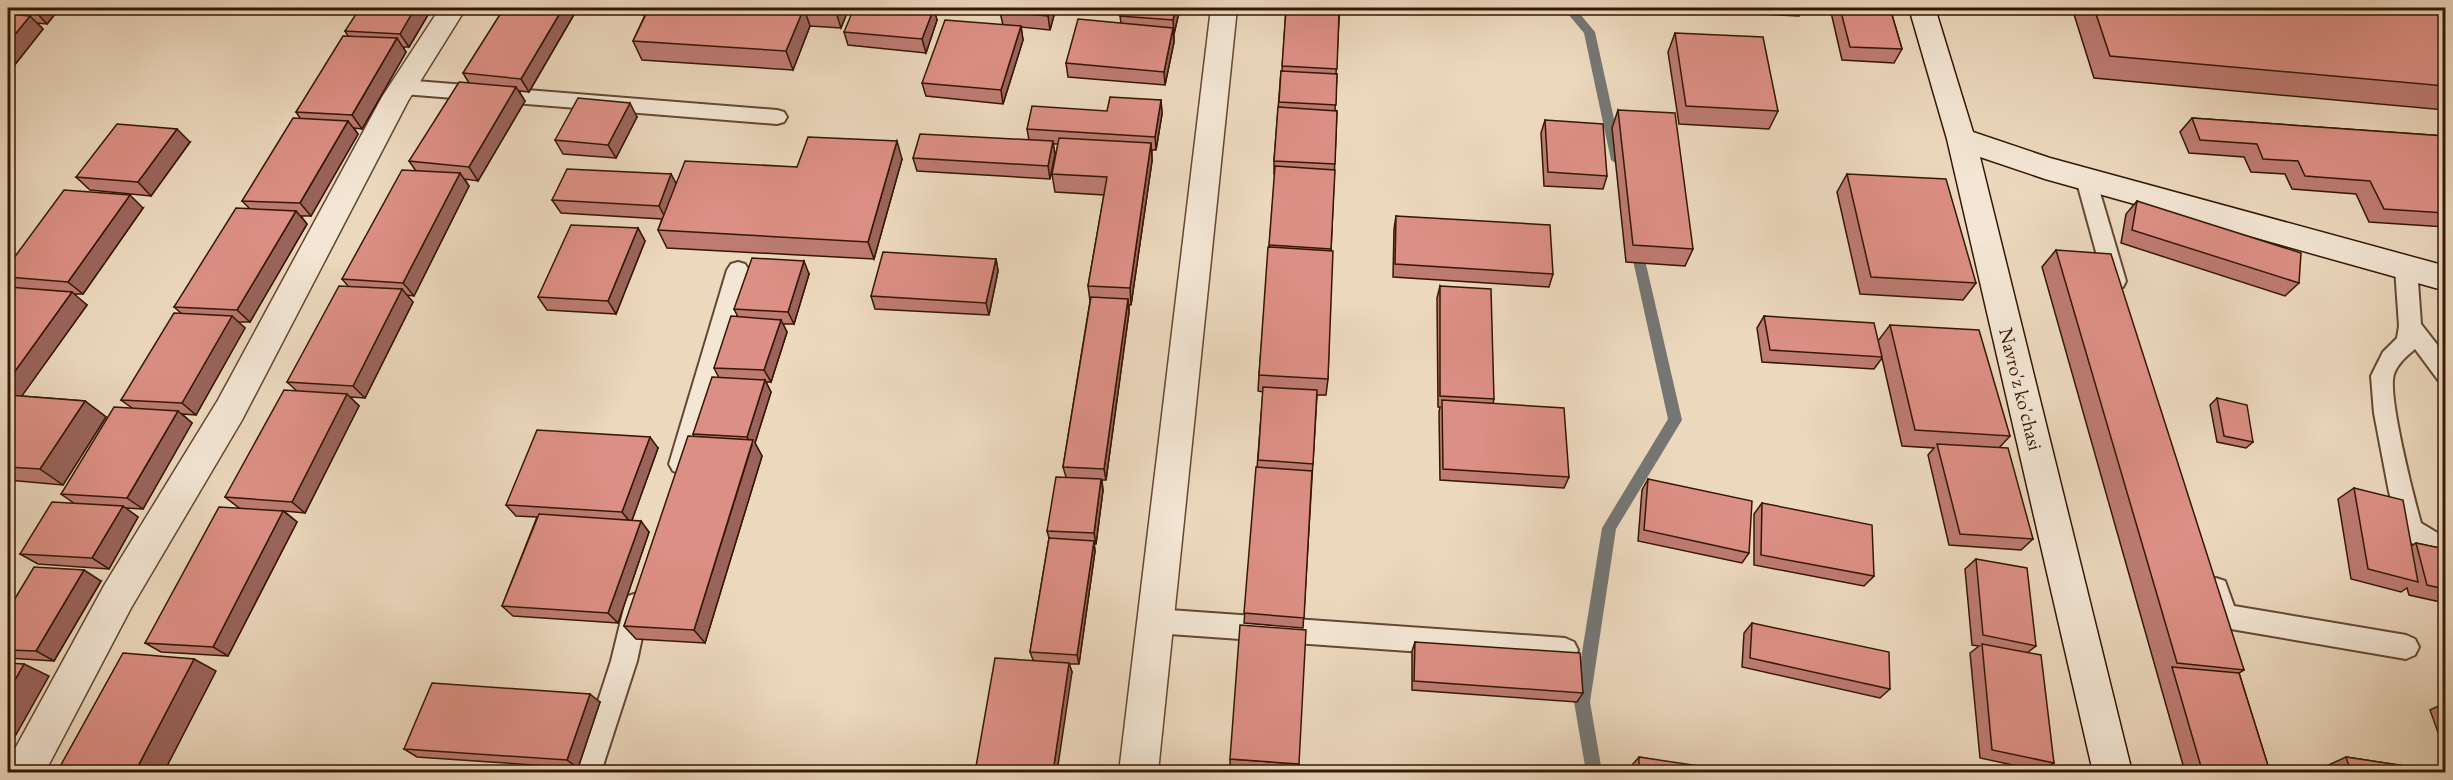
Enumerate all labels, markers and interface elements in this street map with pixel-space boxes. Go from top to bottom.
street label: Navro'z ko'chasi [1993,325,2049,453]

